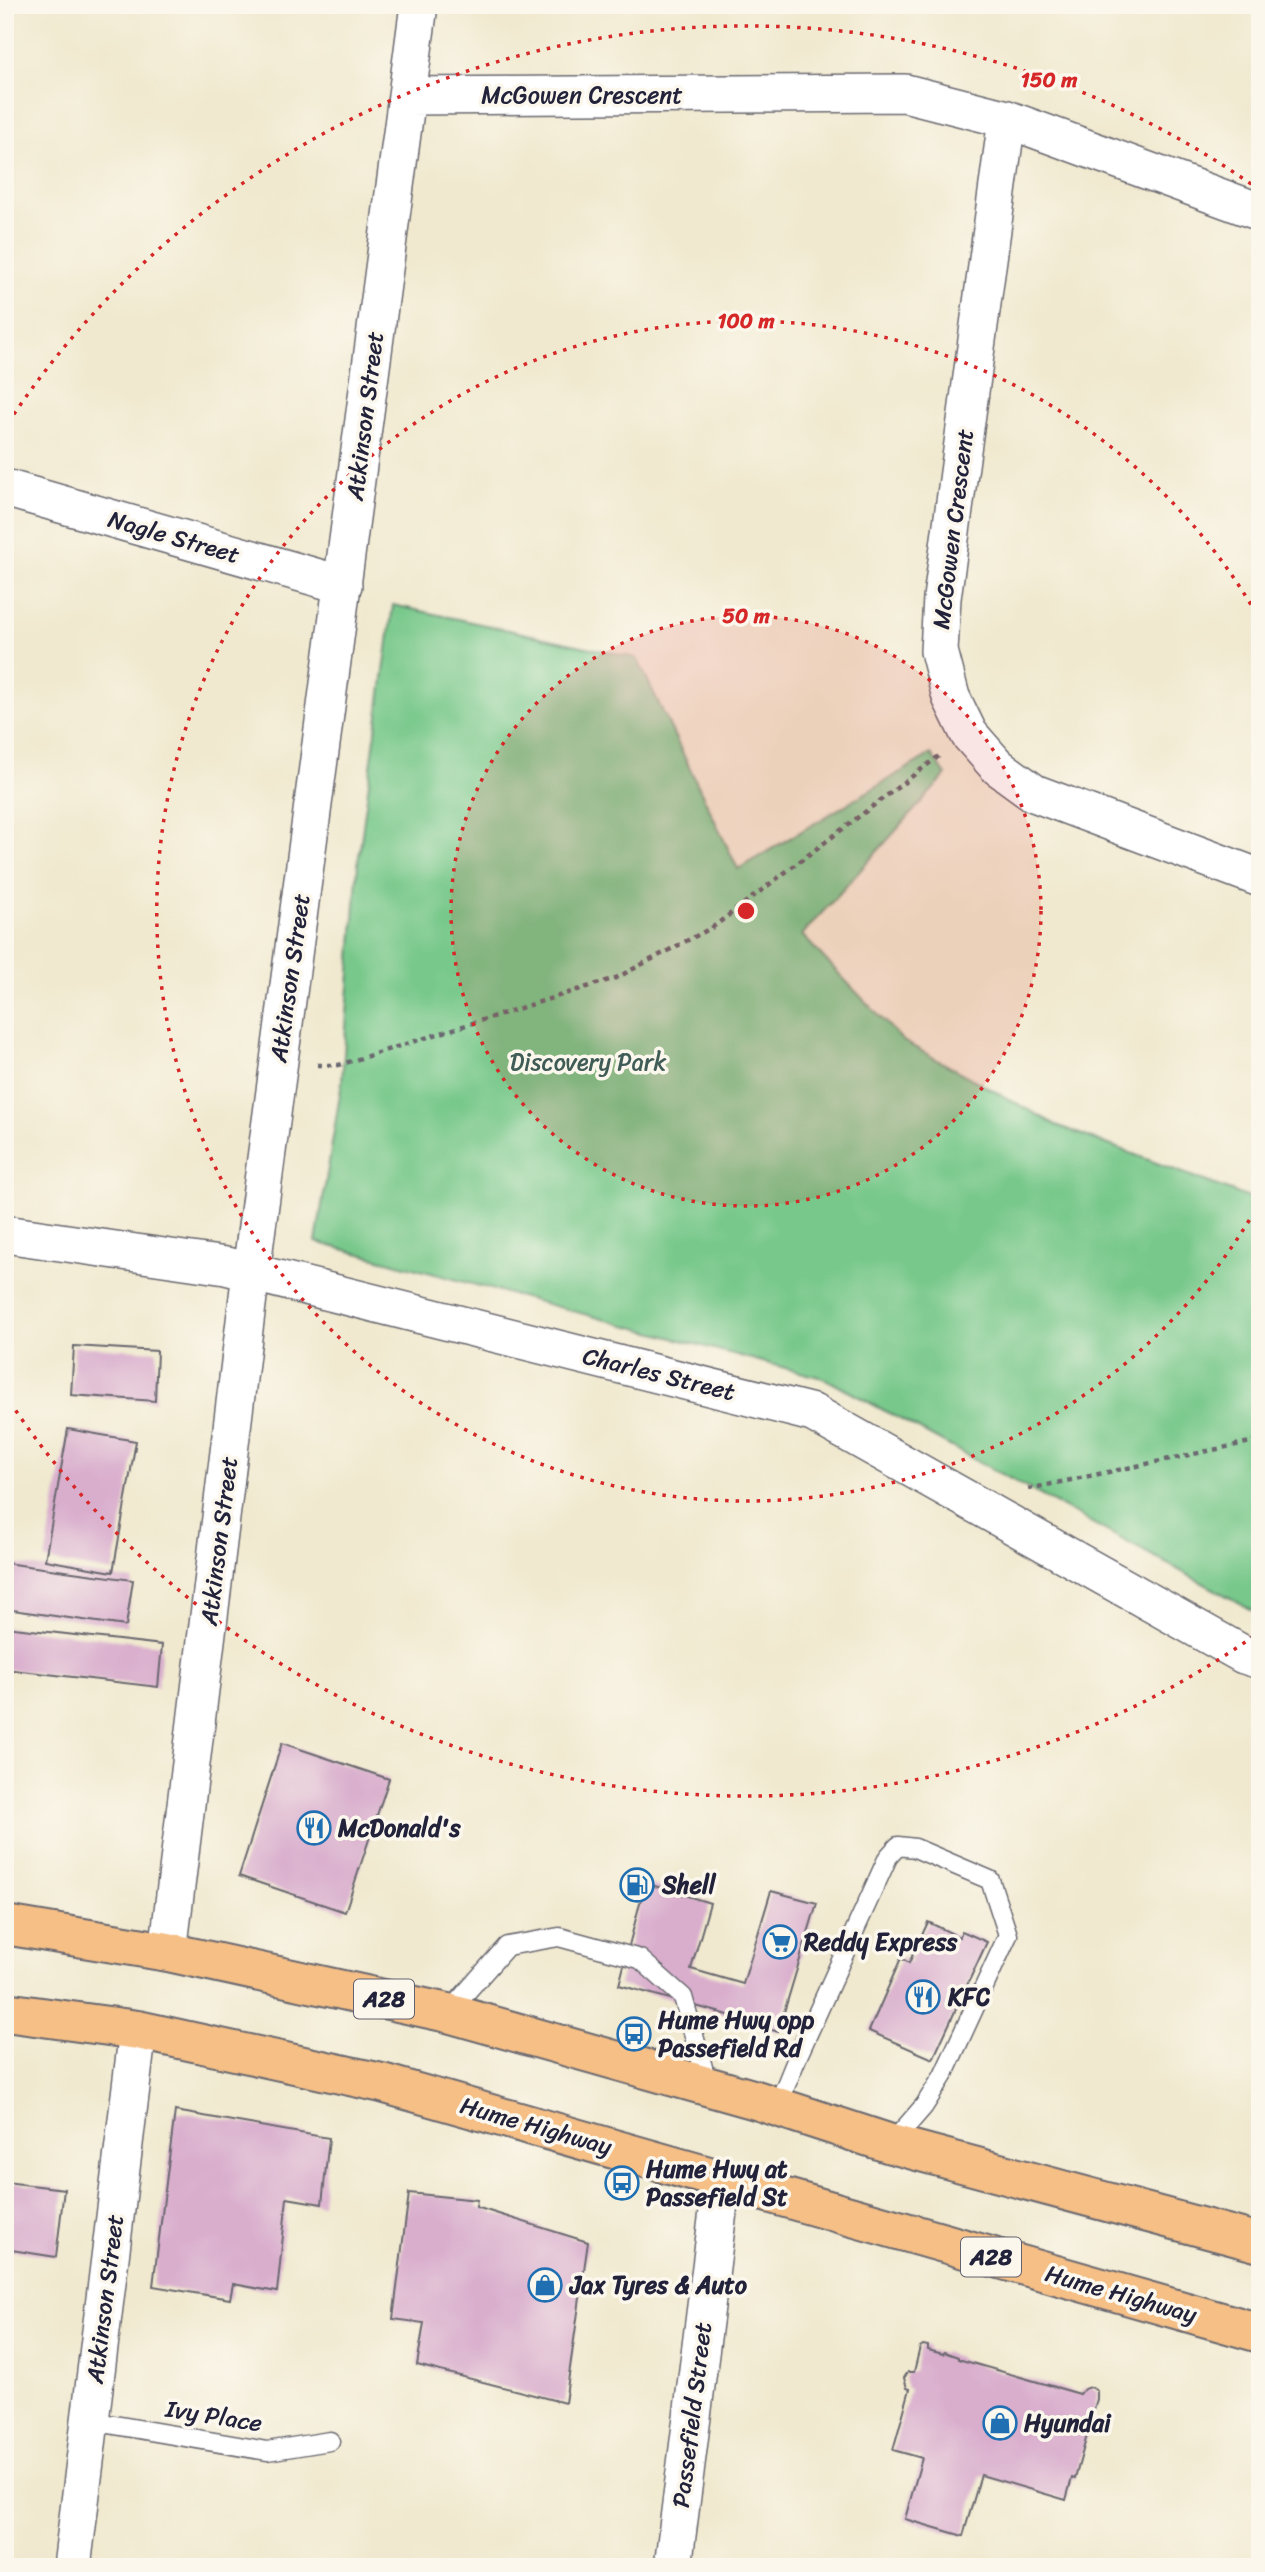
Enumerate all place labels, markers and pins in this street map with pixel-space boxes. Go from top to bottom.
centre of rings [734,899,758,923]
place label: McDonald's [337,1807,462,1849]
restaurant icon: McDonald's [295,1809,333,1847]
place label: Shell [661,1864,717,1906]
fuel station icon: Shell [618,1866,656,1904]
place label: Reddy Express [803,1921,958,1963]
supermarket icon: Reddy Express [761,1923,799,1961]
place label: KFC [947,1976,991,2018]
restaurant icon: KFC [904,1978,942,2016]
place label: Hume Hwy opp Passefield Rd [658,1999,815,2069]
bus stop icon: Hume Hwy opp Passefield Rd [615,2015,653,2053]
place label: Hume Hwy at Passefield St [646,2148,788,2218]
bus stop icon: Hume Hwy at Passefield St [603,2164,641,2202]
place label: Jax Tyres & Auto [568,2264,748,2306]
shop icon: Jax Tyres & Auto [526,2266,564,2304]
place label: Hyundai [1024,2402,1112,2444]
shop icon: Hyundai [981,2404,1019,2442]

